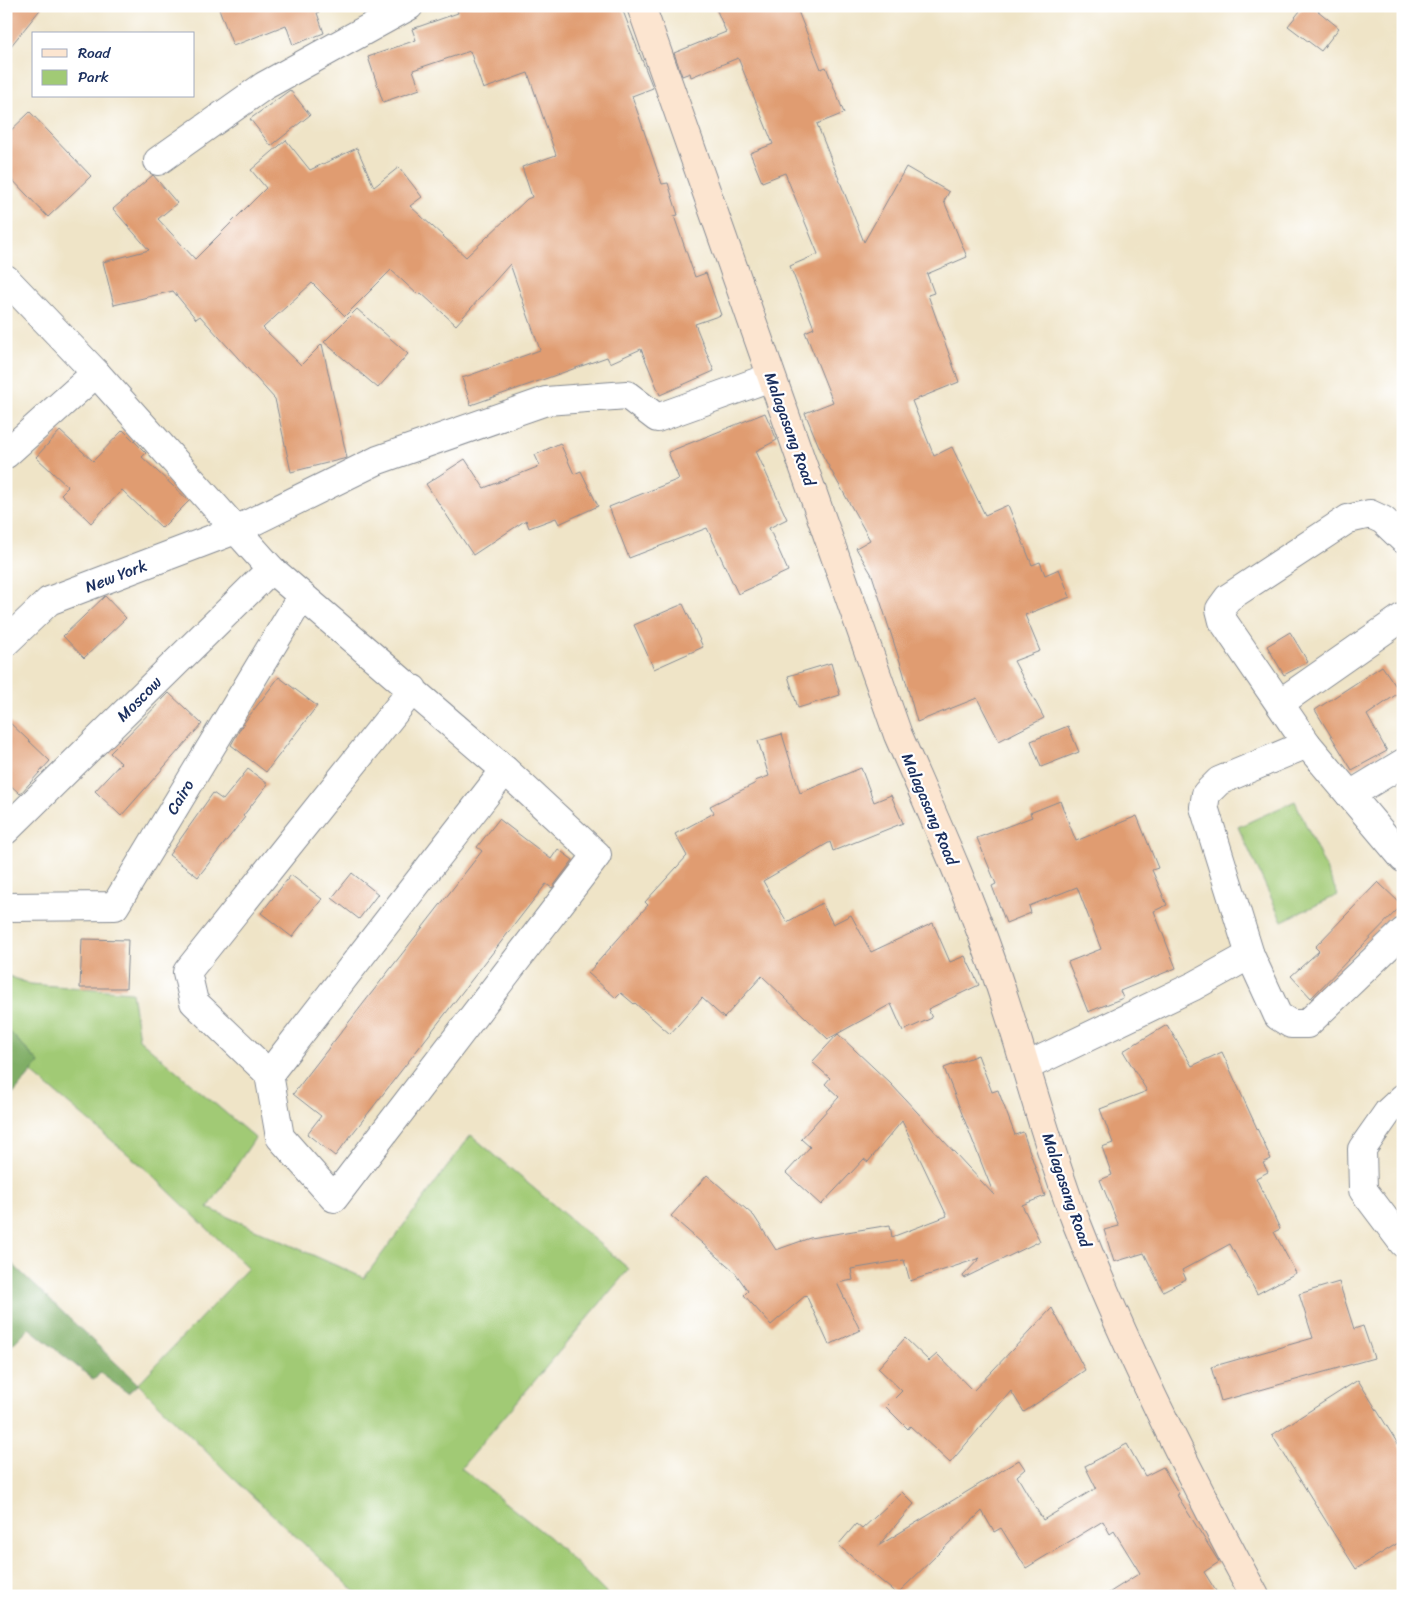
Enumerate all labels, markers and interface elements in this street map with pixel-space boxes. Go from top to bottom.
legend [32,32,195,98]
text: Road [78,40,111,66]
text: Park [78,64,109,90]
street label: Malagasang Road [756,368,825,492]
street label: New York [81,551,151,601]
street label: Moscow [109,669,169,729]
street label: Malagasang Road [893,748,967,871]
street label: Cairo [158,774,202,820]
street label: Malagasang Road [1034,1129,1101,1253]

